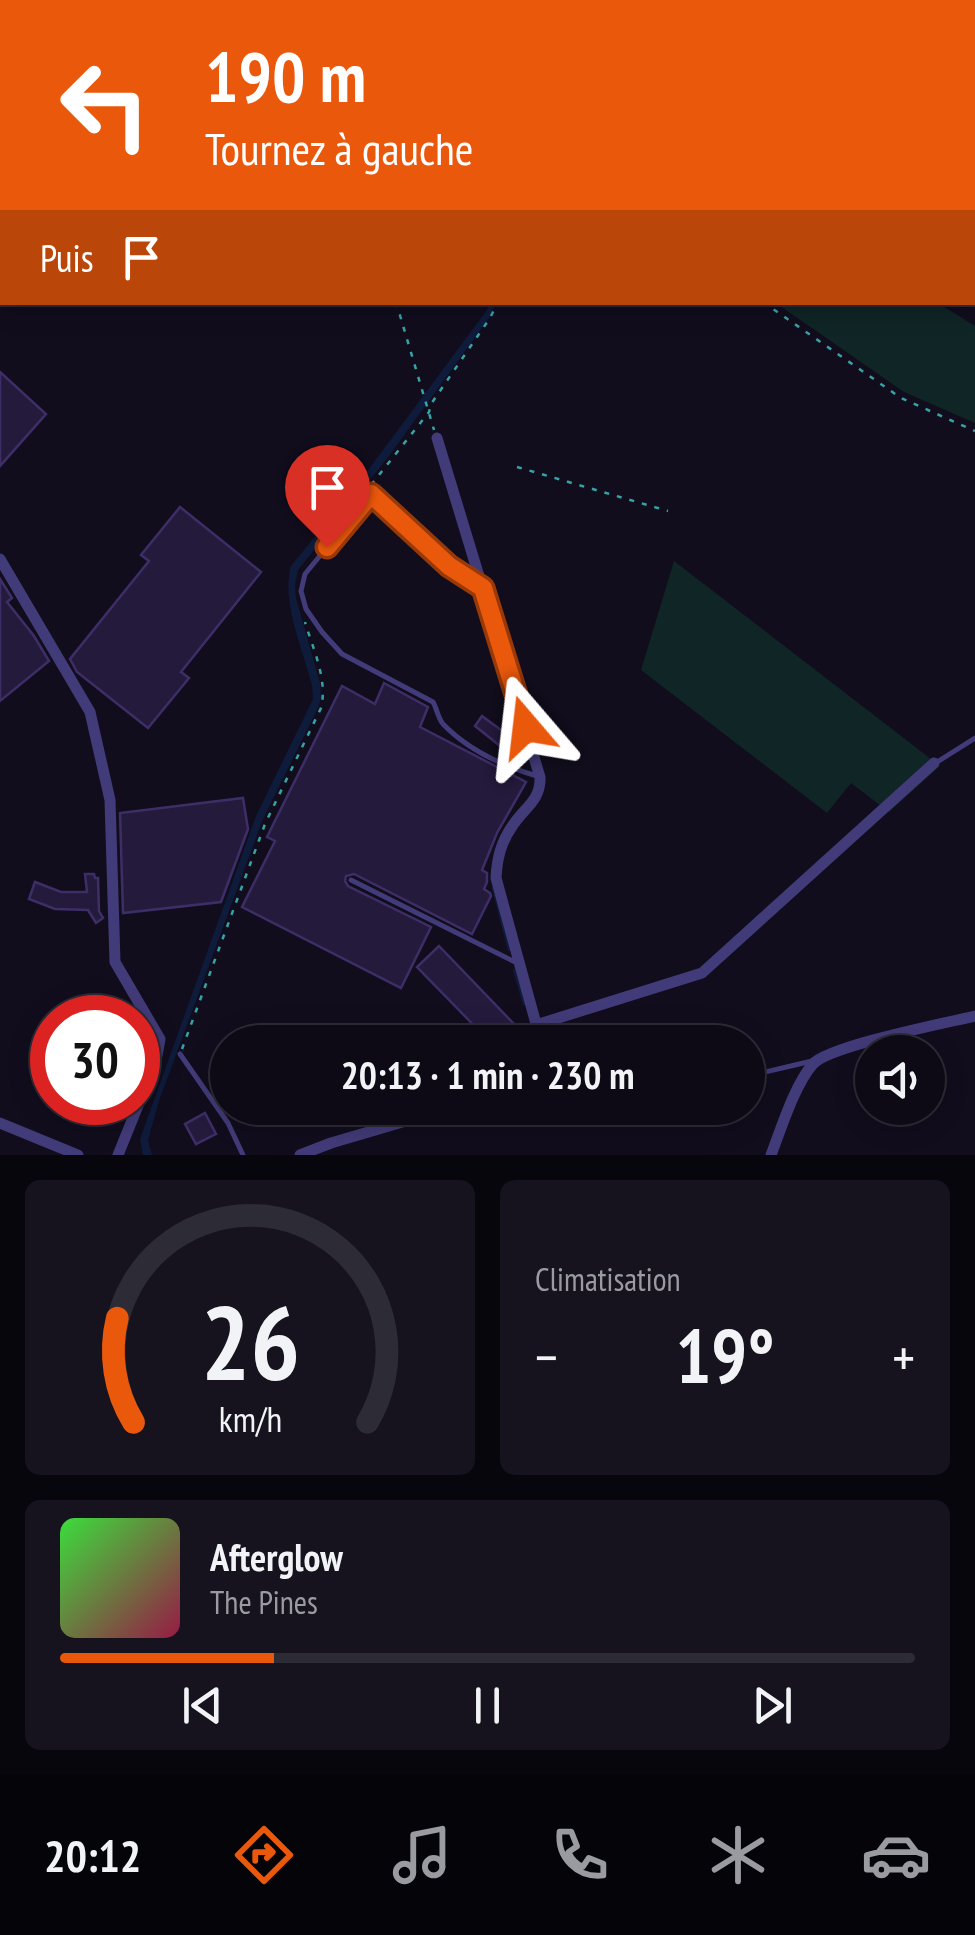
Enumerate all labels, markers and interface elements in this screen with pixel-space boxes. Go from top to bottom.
text: 190 m [205,31,366,121]
icon: left [40,40,170,170]
text: Tournez à gauche [205,119,473,177]
icon: arrive [114,230,169,285]
text: Puis [40,233,94,282]
pin [285,445,370,548]
icon: arrive [300,460,355,515]
position arrow [474,675,578,779]
speed limit sign: 30 [30,995,160,1125]
map controls [855,1035,945,1125]
button: sound [855,1035,945,1125]
text: 20:13 · 1 min · 230 m [341,1050,634,1099]
text: Climatisation [535,1258,681,1300]
text: 26 [200,1274,300,1409]
text: 19° [675,1307,775,1404]
text: − [535,1321,558,1392]
text: + [892,1321,915,1392]
text: km/h [218,1396,282,1442]
text: Afterglow [210,1532,343,1581]
text: The Pines [210,1581,318,1623]
icon: previous [175,1678,230,1733]
icon: pause [460,1678,515,1733]
icon: next [745,1678,800,1733]
icon: directions [229,1820,299,1890]
icon: music [387,1820,457,1890]
icon: phone [545,1820,615,1890]
icon: climate [703,1820,773,1890]
icon: car [861,1820,931,1890]
text: 20:12 [44,1826,141,1884]

